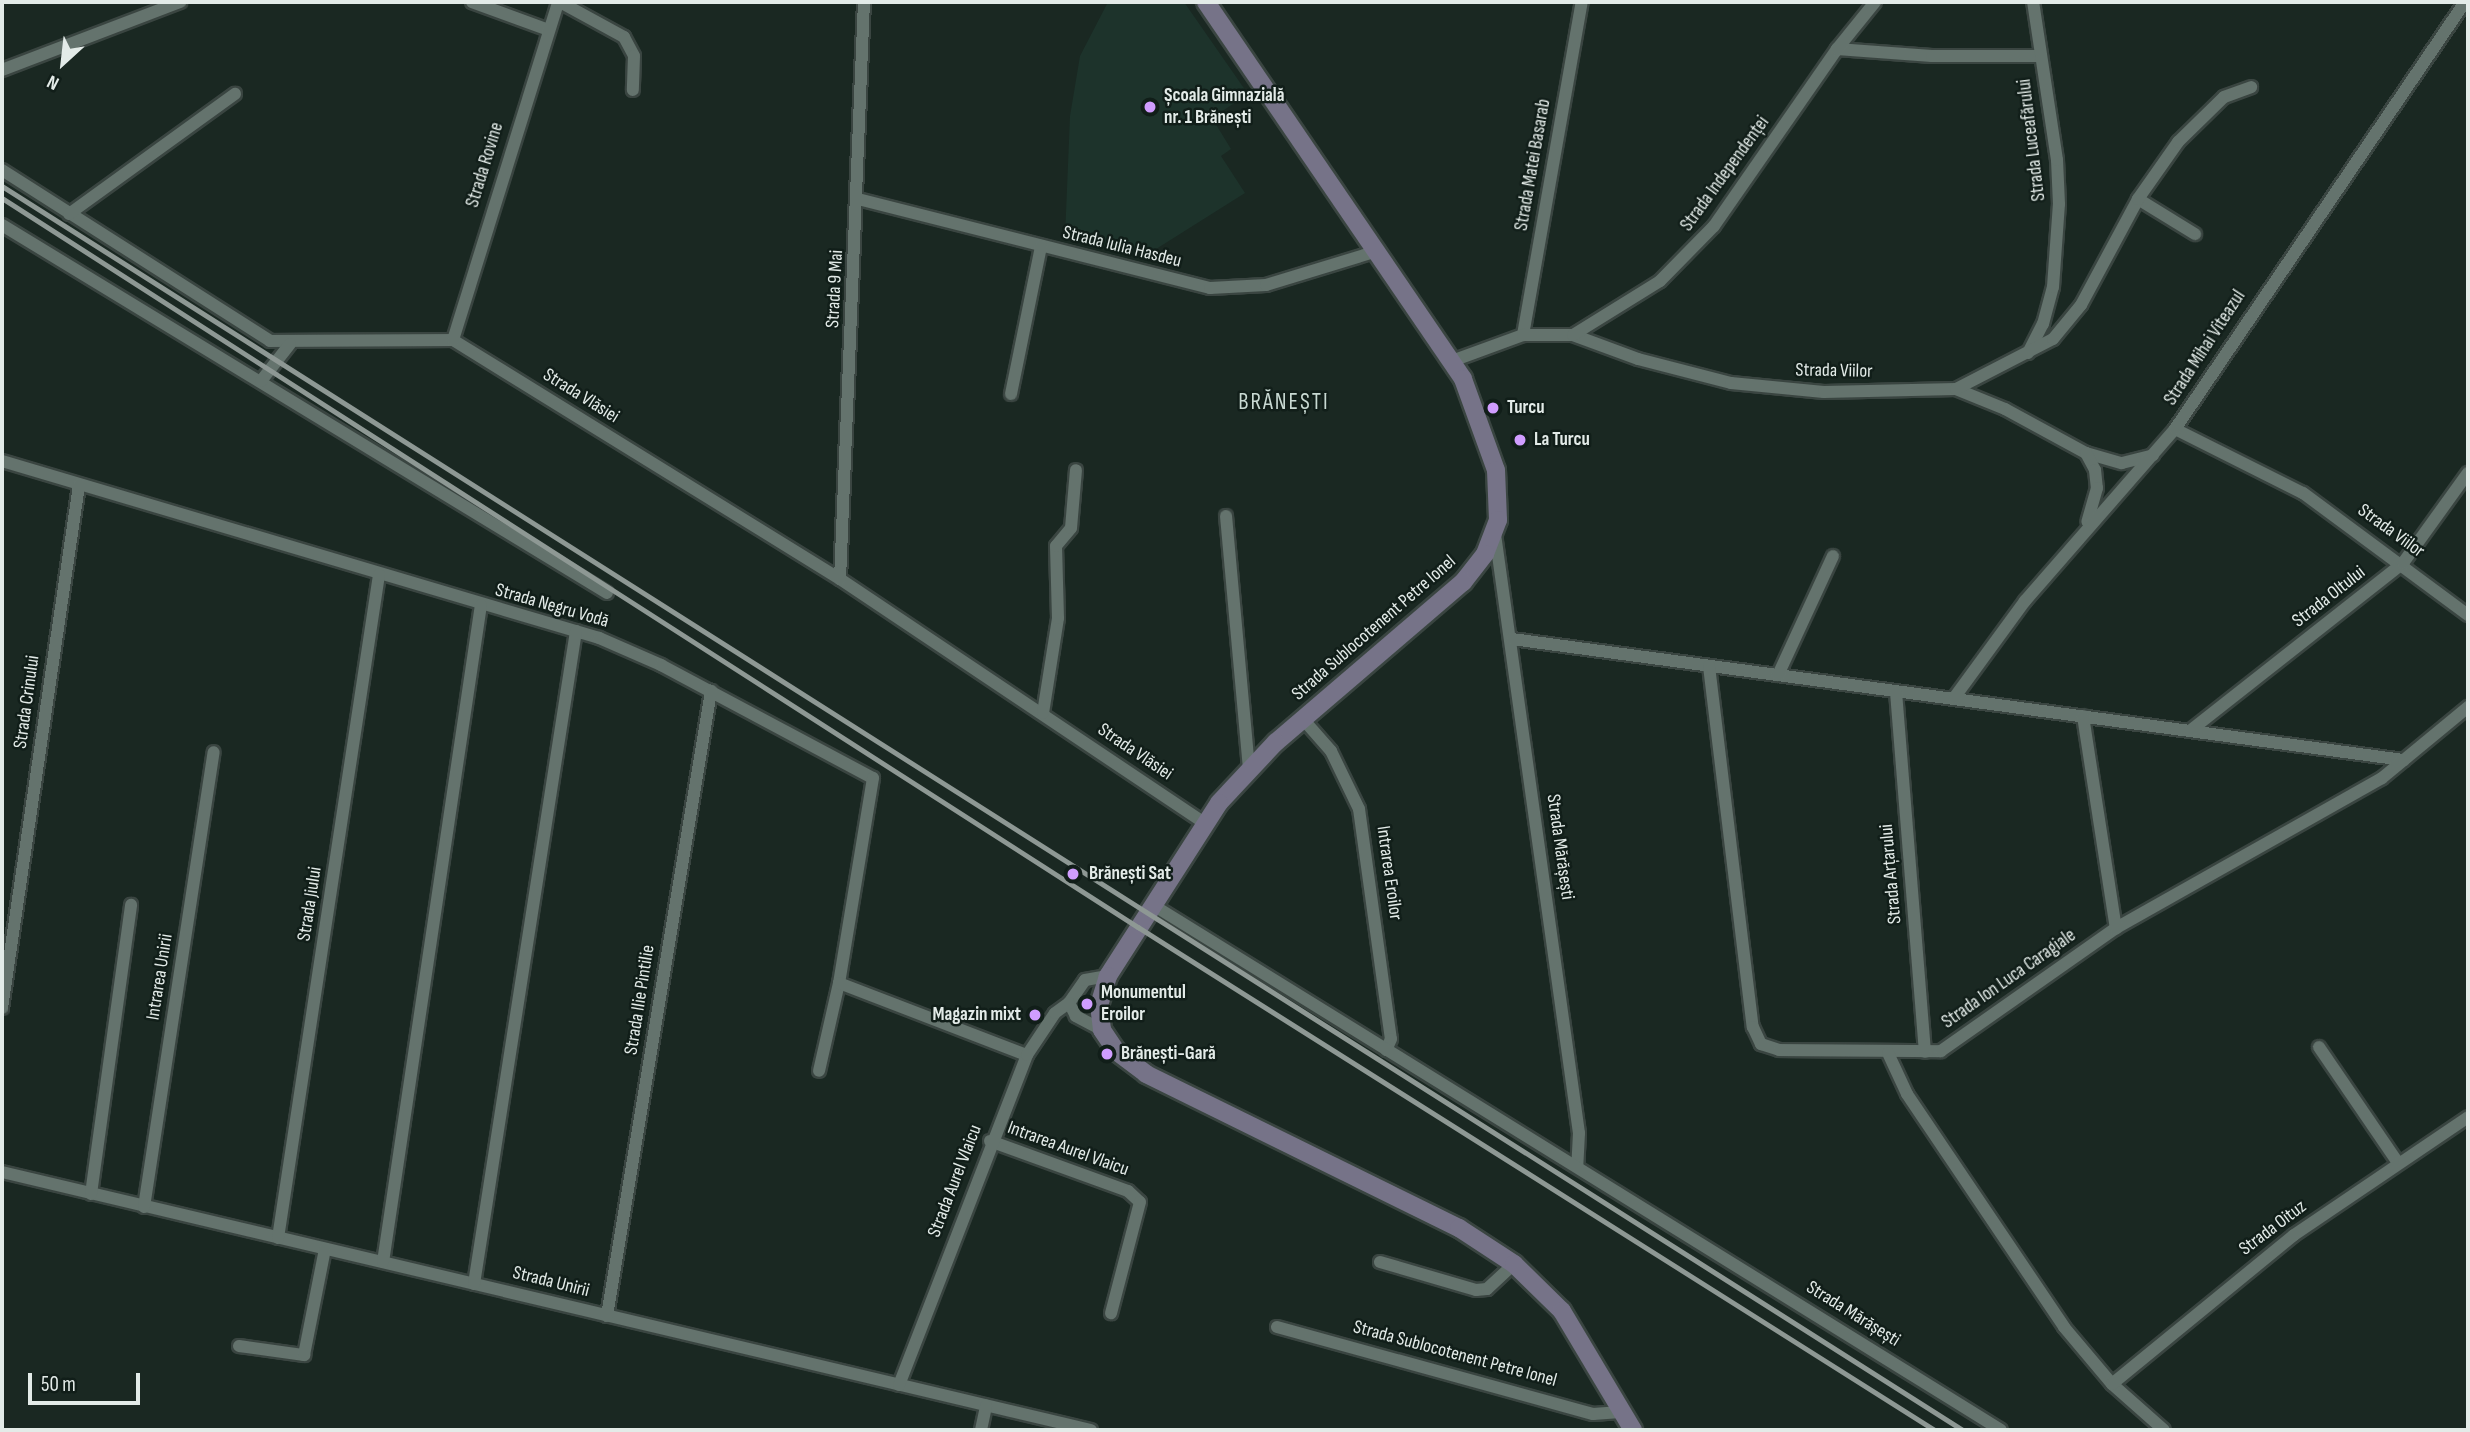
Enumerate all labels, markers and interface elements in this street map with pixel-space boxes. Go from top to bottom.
north arrow [28,28,98,98]
text: N [43,70,63,95]
street label: Strada Luceafărului [2013,78,2051,202]
place label: Școala Gimnazială nr. 1 Brănești [1164,85,1284,129]
street label: Strada Matei Basarab [1510,97,1556,233]
marker: Școala Gimnazială nr. 1 Brănești [1142,99,1158,115]
street label: Strada Independenței [1676,112,1774,236]
street label: Strada Rovine [461,120,509,210]
street label: Strada Iulia Hasdeu [1060,221,1184,273]
street label: Strada 9 Mai [822,249,848,329]
street label: Strada Mihai Viteazul [2159,286,2251,410]
street label: Strada Viilor [1795,359,1873,383]
street label: Strada Vlăsiei [539,364,623,428]
district label: BRĂNEȘTI [1239,388,1329,416]
place label: Turcu [1507,397,1545,419]
marker: Turcu [1485,400,1501,416]
place label: La Turcu [1534,429,1590,451]
marker: La Turcu [1512,432,1528,448]
street label: Strada Viilor [2353,499,2429,563]
street label: Strada Sublocotenent Petre Ionel [1287,551,1461,705]
street label: Strada Oltului [2288,561,2370,633]
street label: Strada Negru Vodă [493,579,611,633]
street label: Strada Crinului [9,654,45,750]
street label: Strada Vlăsiei [1093,719,1177,785]
street label: Strada Mărășești [1541,793,1579,901]
street label: Strada Arțarului [1875,823,1907,925]
street label: Intrarea Eroilor [1371,824,1407,922]
place label: Brănești Sat [1089,863,1171,885]
marker: Brănești Sat [1063,864,1083,884]
street label: Strada Jiului [293,865,327,943]
street label: Strada Ion Luca Caragiale [1938,924,2080,1034]
street label: Intrarea Unirii [142,932,178,1022]
street label: Strada Ilie Pintilie [620,943,660,1057]
place label: Monumentul Eroilor [1101,982,1186,1026]
marker: Monumentul Eroilor [1079,996,1095,1012]
place label: Magazin mixt [932,1004,1021,1026]
marker: Magazin mixt [1027,1007,1043,1023]
place label: Brănești-Gară [1121,1043,1216,1065]
marker: Brănești-Gară [1099,1046,1115,1062]
street label: Intrarea Aurel Vlaicu [1004,1117,1132,1181]
street label: Strada Aurel Vlaicu [923,1122,987,1240]
street label: Strada Oituz [2235,1195,2311,1261]
street label: Strada Unirii [510,1261,592,1303]
street label: Strada Mărășești [1802,1276,1904,1352]
street label: Strada Sublocotenent Petre Ionel [1351,1316,1559,1392]
scale bar [32,1358,144,1402]
text: 50 m [41,1372,76,1397]

